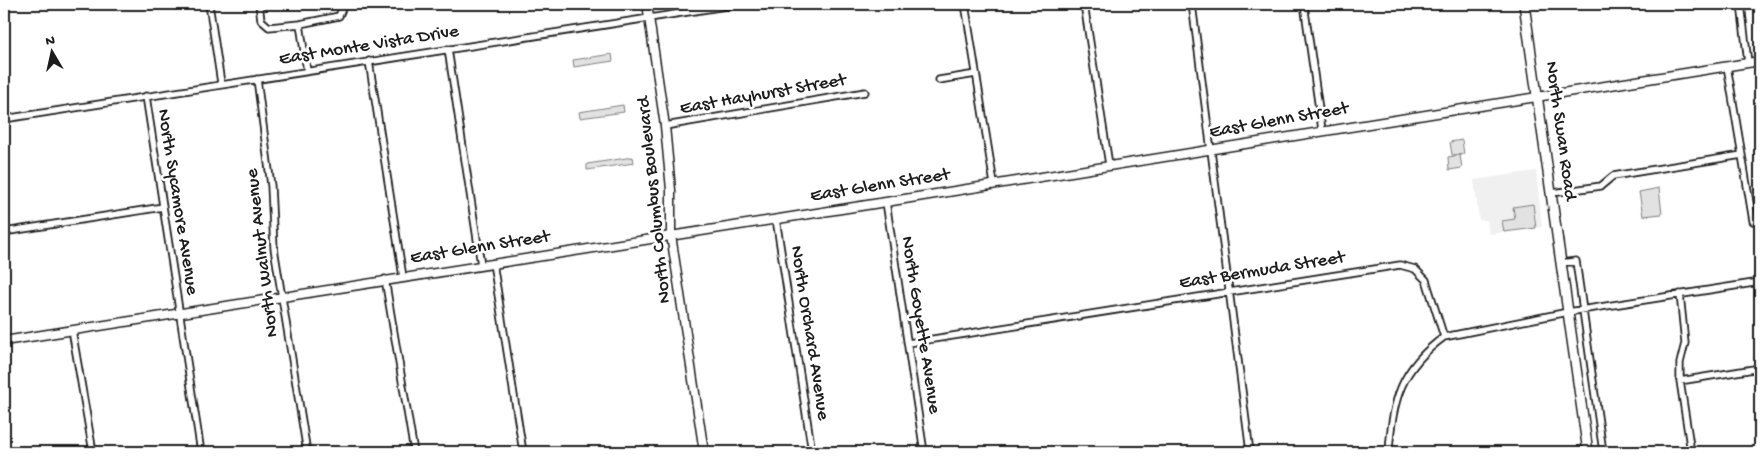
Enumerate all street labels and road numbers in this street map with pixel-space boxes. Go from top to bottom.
street label: East Monte Vista Drive [277,20,461,72]
street label: North Swan Road [1539,60,1581,204]
street label: East Hayhurst Street [678,69,850,121]
street label: North Columbus Boulevard [633,94,677,305]
street label: East Glenn Street [1208,97,1353,145]
street label: North Sycamore Avenue [151,107,203,297]
street label: East Glenn Street [809,163,954,208]
street label: North Walnut Avenue [241,167,285,339]
street label: East Glenn Street [409,225,554,270]
street label: North Goyette Avenue [895,235,945,416]
street label: North Orchard Avenue [784,244,834,422]
street label: East Bermuda Street [1178,246,1349,295]

